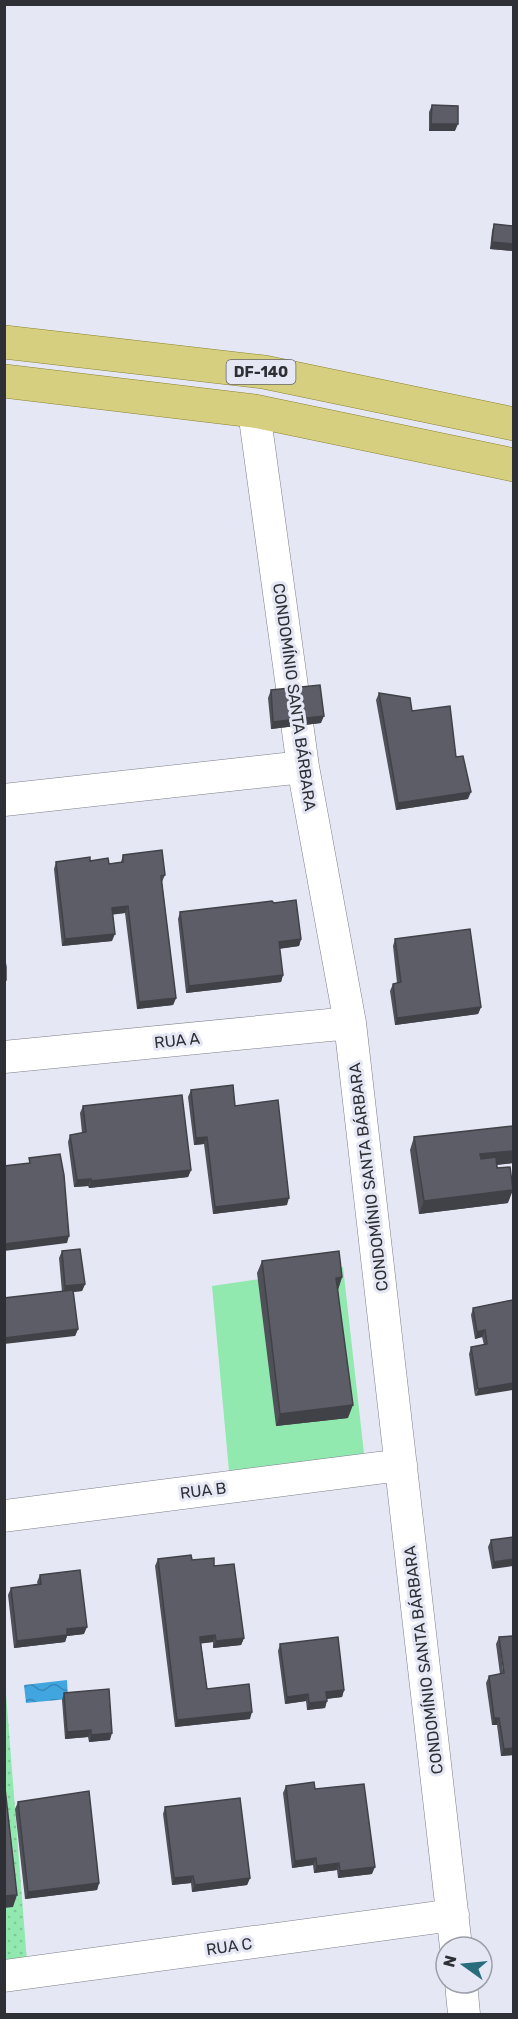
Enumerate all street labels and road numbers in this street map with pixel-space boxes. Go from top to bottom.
road number: DF-140 [226,360,296,384]
street label: CONDOMÍNIO SANTA BÁRBARA [269,582,320,813]
street label: RUA A [153,1029,201,1052]
street label: CONDOMÍNIO SANTA BÁRBARA [345,1061,392,1292]
street label: RUA B [179,1478,227,1503]
street label: CONDOMÍNIO SANTA BÁRBARA [400,1544,447,1775]
street label: RUA C [205,1934,253,1959]

